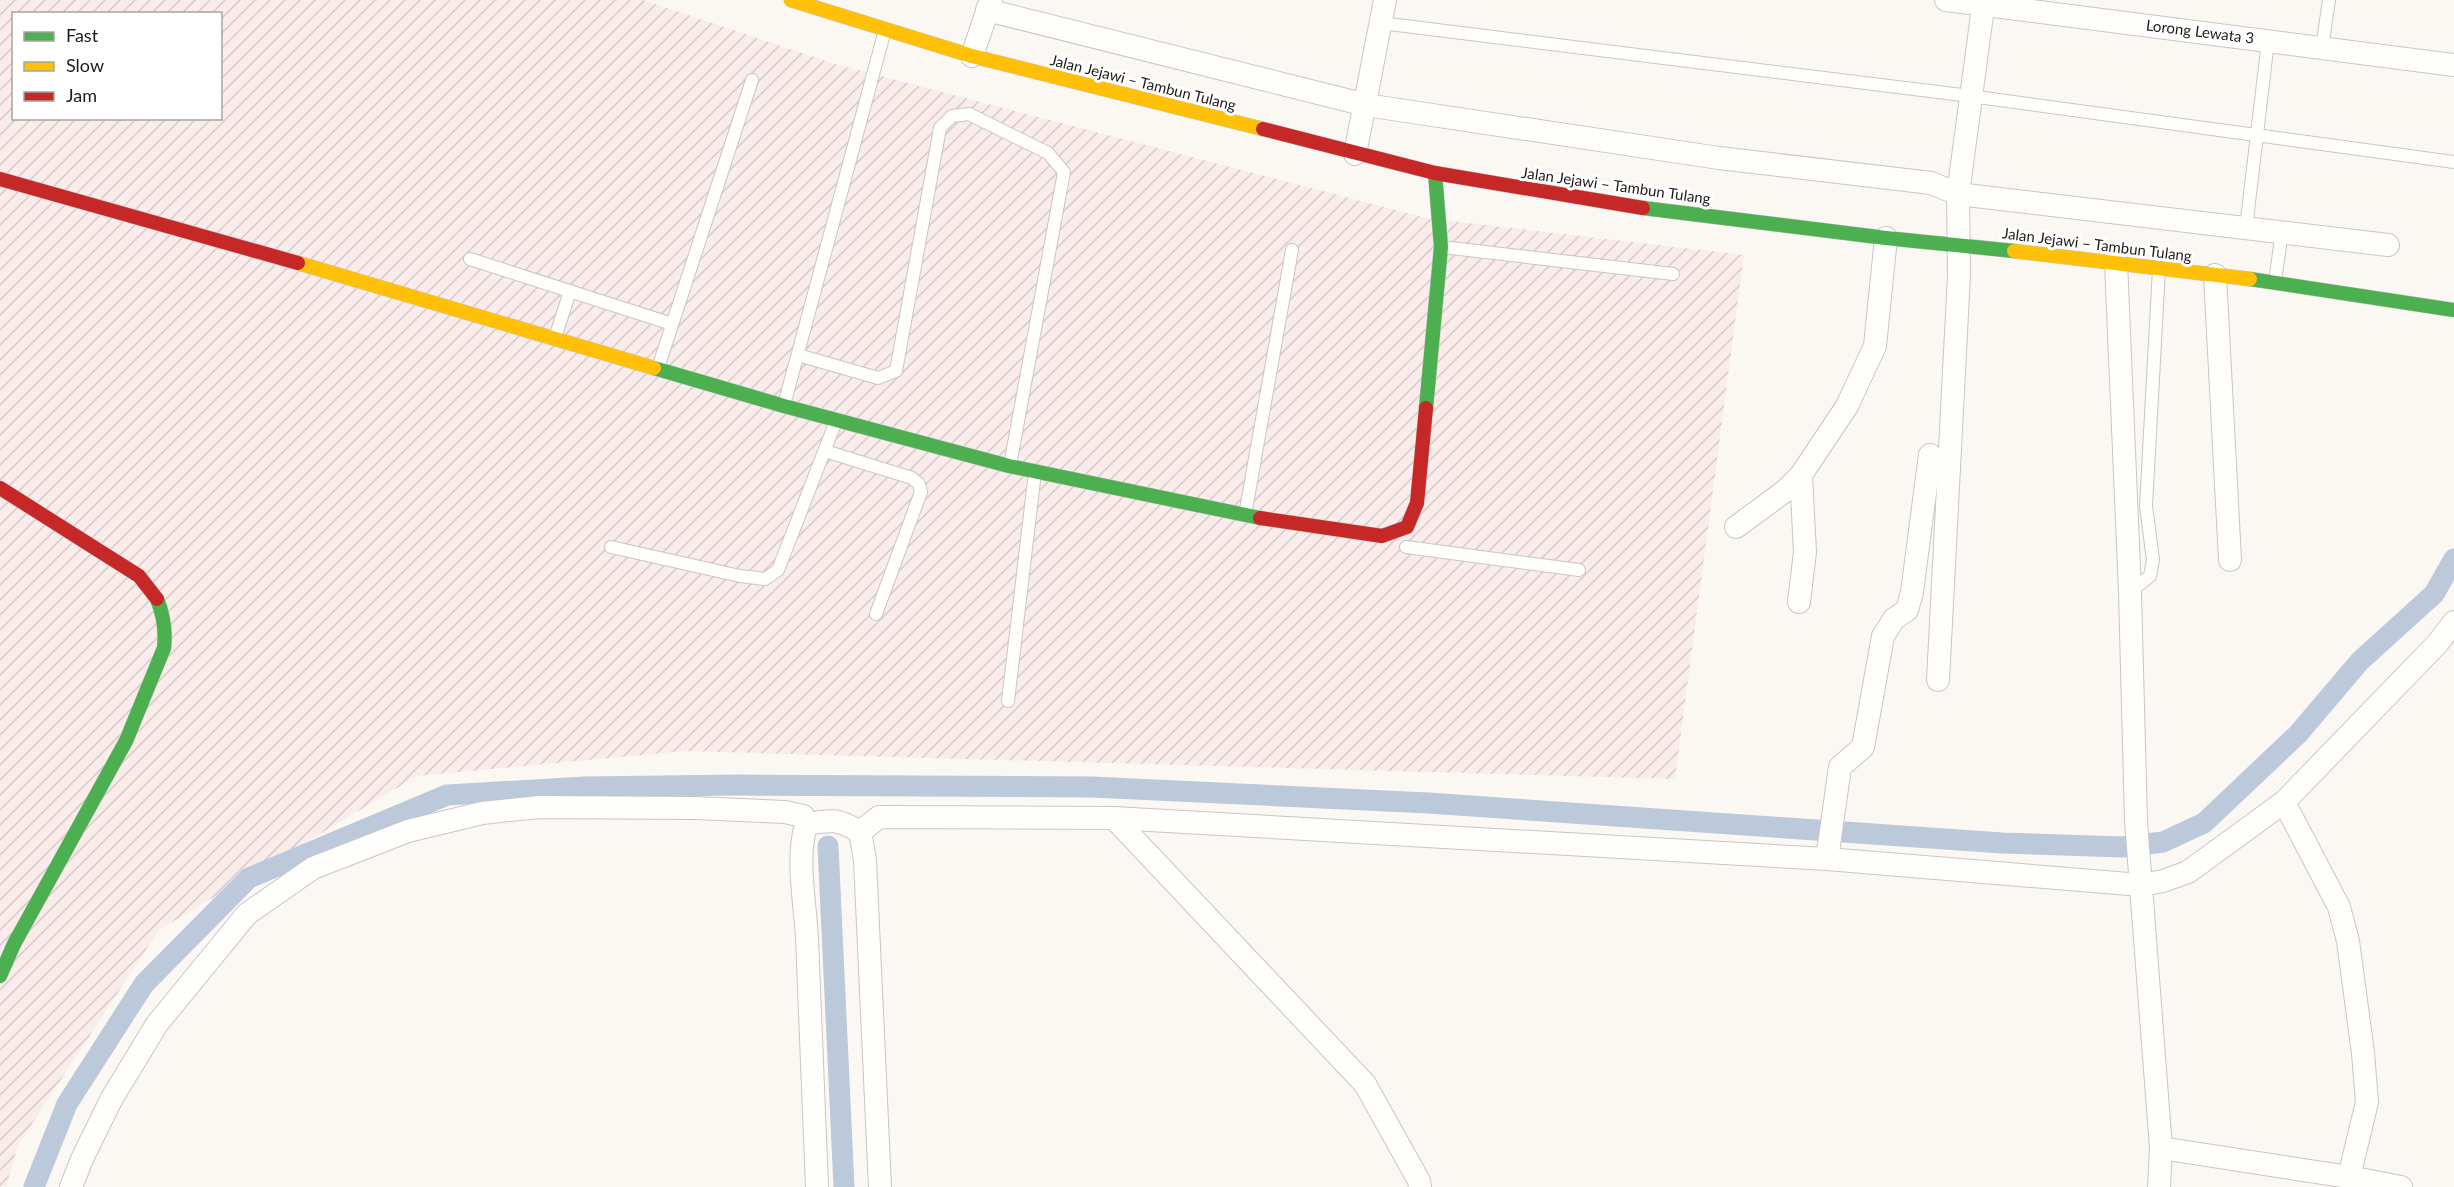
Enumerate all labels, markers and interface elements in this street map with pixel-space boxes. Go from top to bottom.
legend [12,12,222,120]
street label: Lorong Lewata 3 [2145,15,2255,47]
text: Fast [66,24,99,46]
street label: Jalan Jejawi – Tambun Tulang [1048,50,1238,114]
text: Slow [66,54,104,76]
text: Jam [66,84,97,106]
street label: Jalan Jejawi – Tambun Tulang [1520,163,1712,207]
street label: Jalan Jejawi – Tambun Tulang [2001,223,2193,265]

